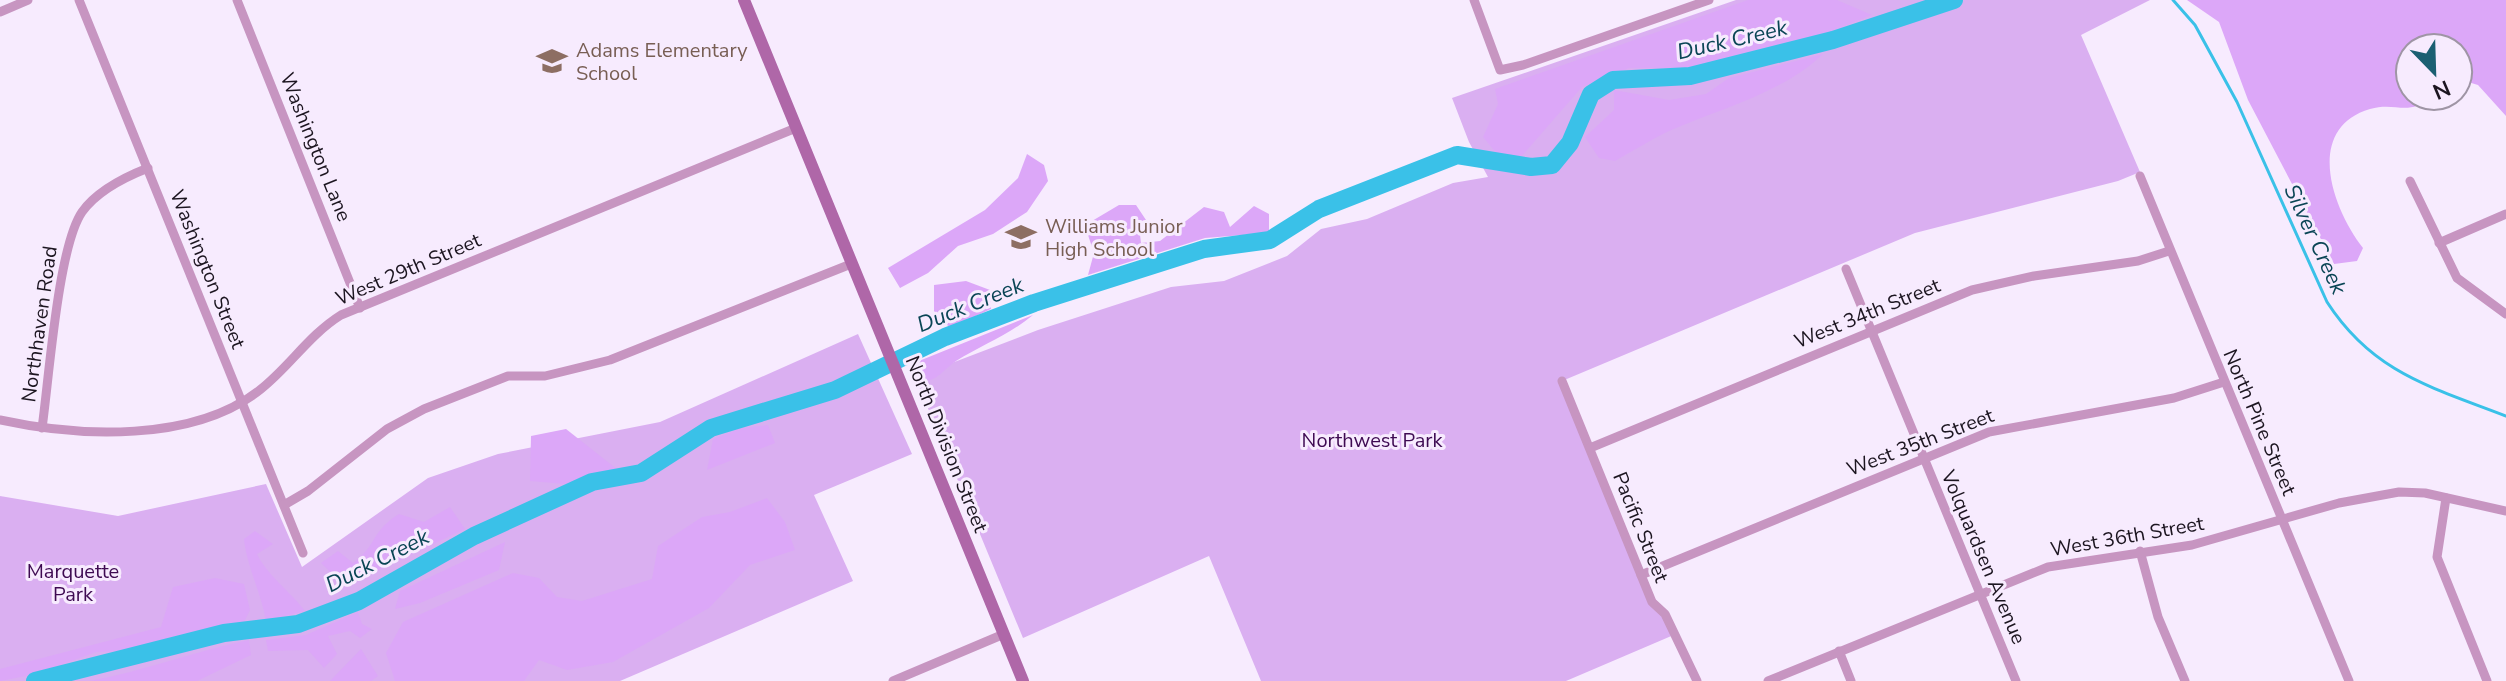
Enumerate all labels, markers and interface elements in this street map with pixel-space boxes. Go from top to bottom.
water label: Duck Creek [1674,12,1791,67]
north arrow [2394,32,2474,112]
place label: Adams Elementary School [576,37,748,87]
school or university icon: Adams Elementary School [535,44,569,78]
street label: Washington Lane [273,69,358,226]
text: N [2428,72,2455,107]
water label: Silver Creek [2277,179,2354,300]
street label: Washington Street [163,186,252,354]
place label: Williams Junior High School [1045,213,1183,263]
school or university icon: Williams Junior High School [1004,220,1038,254]
street label: West 29th Street [331,226,486,312]
street label: Northhaven Road [15,244,64,404]
water label: Duck Creek [913,270,1029,340]
street label: West 34th Street [1790,272,1945,355]
street label: North Pine Street [2217,345,2303,500]
street label: North Division Street [899,352,995,537]
street label: West 35th Street [1843,402,1998,483]
park label: Northwest Park [1302,427,1443,454]
street label: Volquardsen Avenue [1934,465,2032,648]
street label: Pacific Street [1606,468,1675,587]
street label: West 36th Street [2048,510,2207,563]
water label: Duck Creek [321,522,435,600]
park label: Marquette Park [27,558,119,608]

